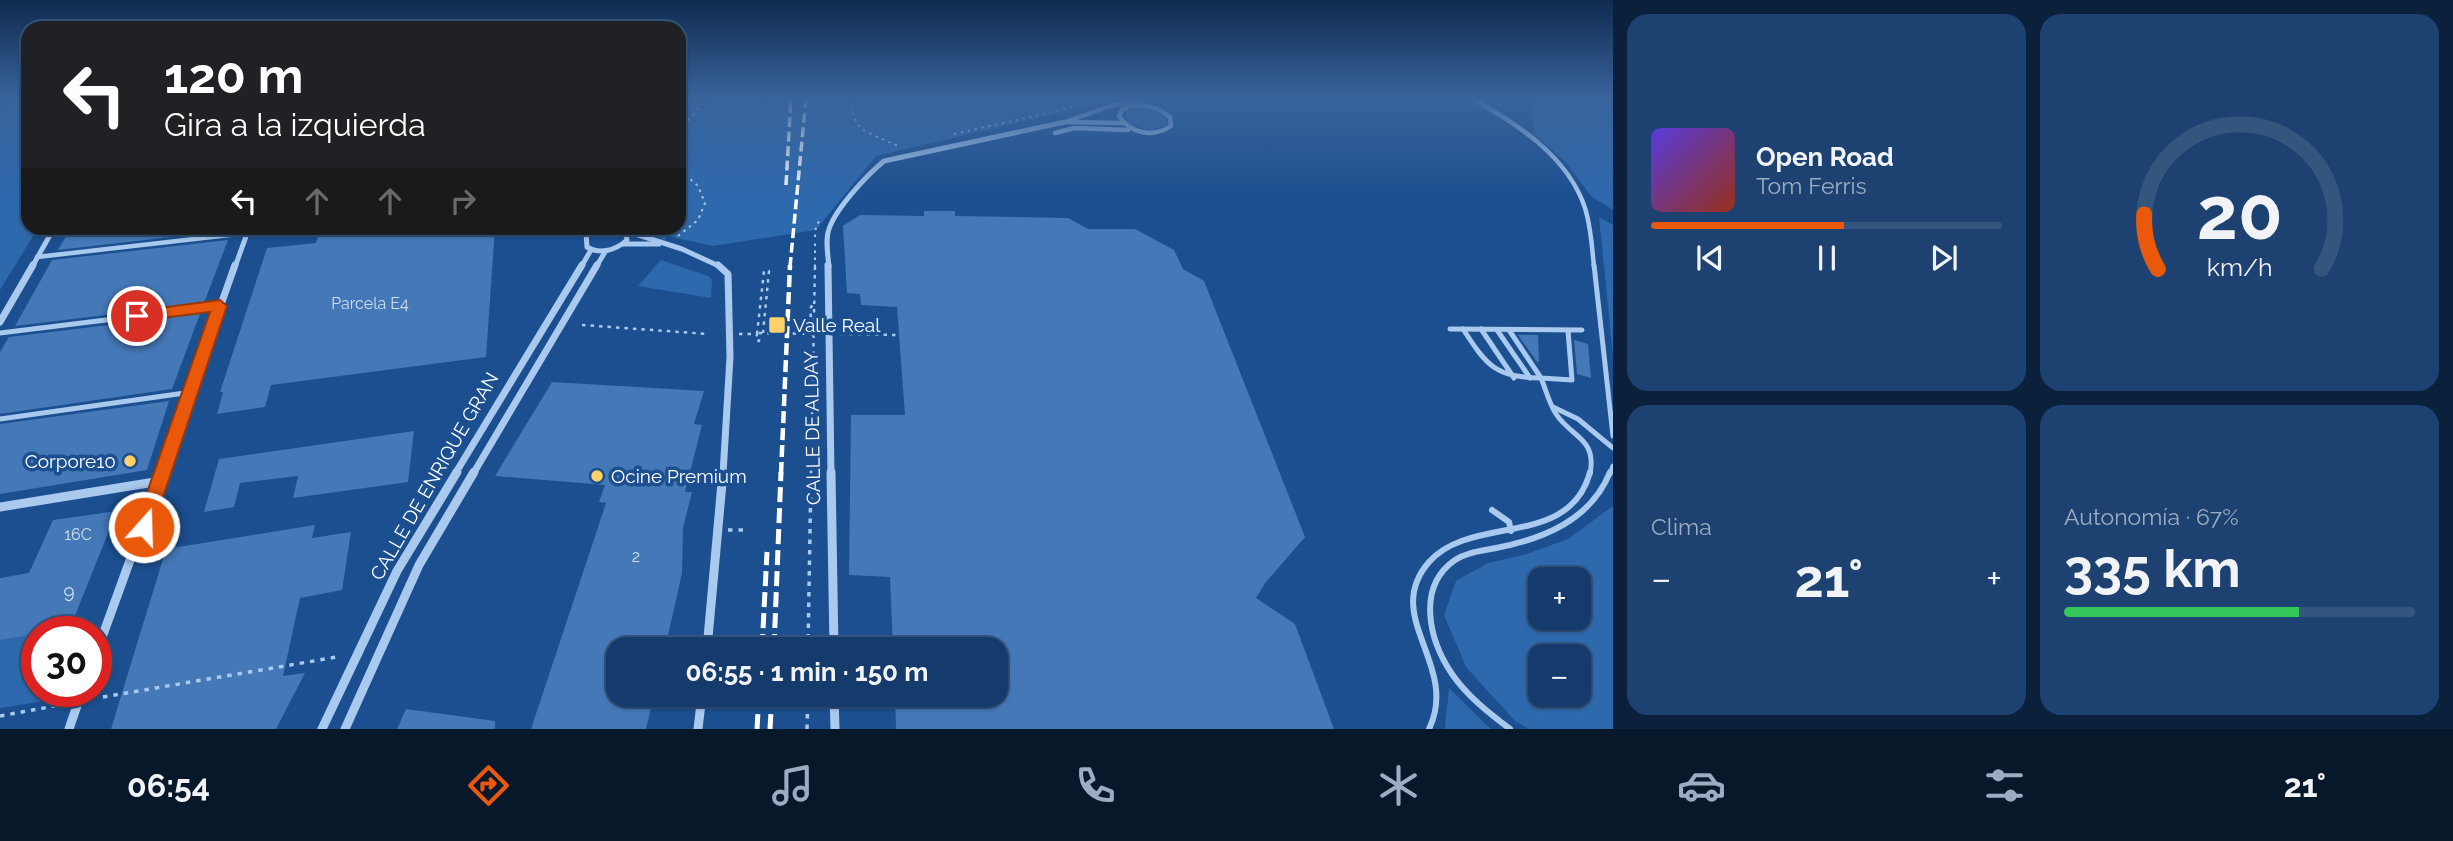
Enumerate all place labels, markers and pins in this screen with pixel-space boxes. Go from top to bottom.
pin [107,286,167,346]
place label: Valle Real [793,314,881,336]
marker: Valle Real [767,315,787,335]
place label: Corpore10 [25,450,116,472]
marker: Corpore10 [122,453,138,469]
place label: Ocine Premium [611,465,747,487]
marker: Ocine Premium [589,468,605,484]

